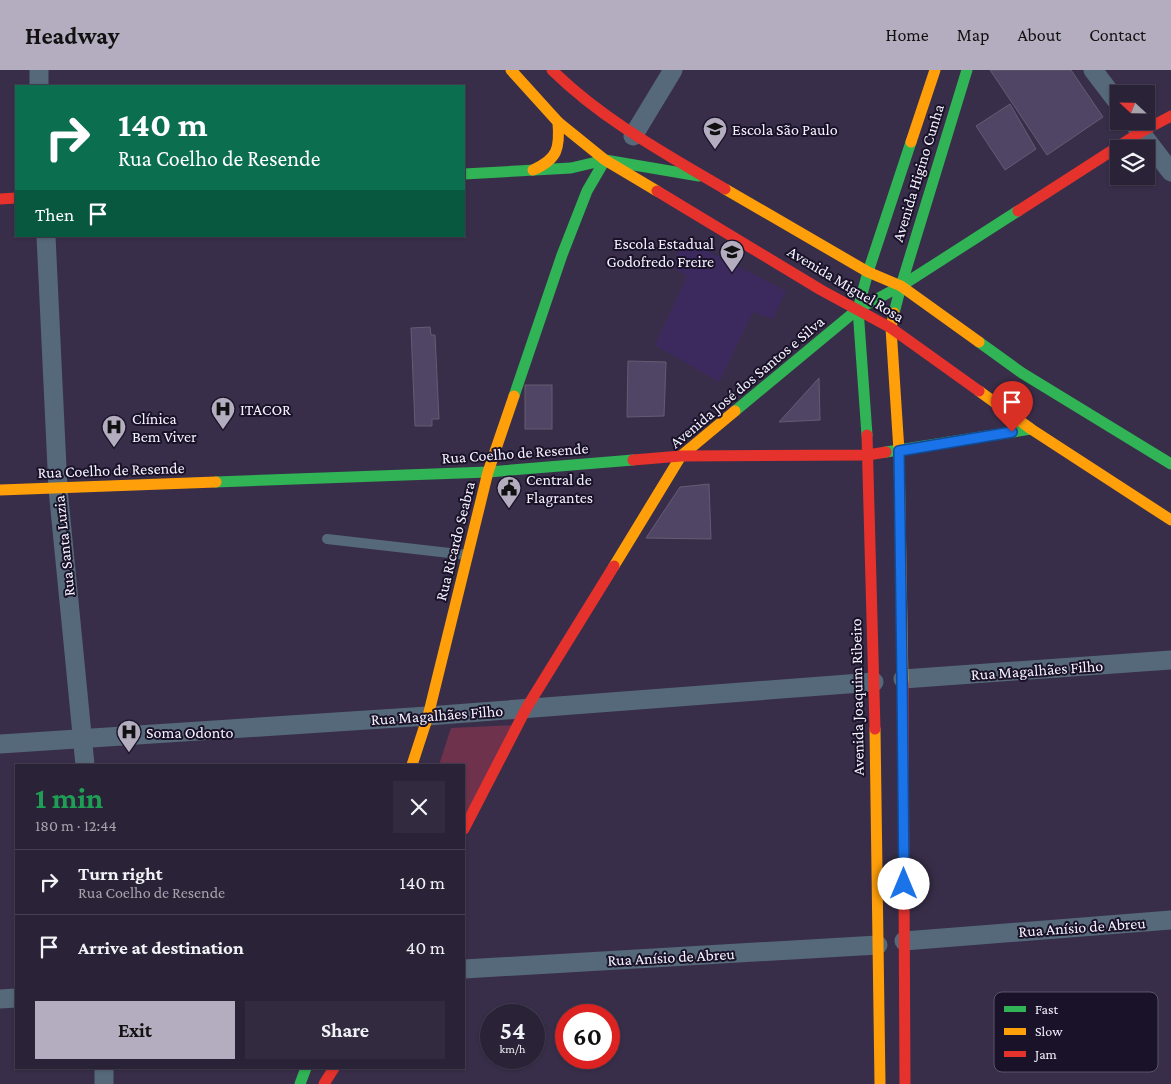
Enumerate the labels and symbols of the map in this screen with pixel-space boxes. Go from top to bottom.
north arrow [1110,85,1155,130]
street label: Avenida Higino Cunha [889,101,948,244]
school or university icon: Escola São Paulo [702,116,728,150]
place label: Escola São Paulo [732,121,838,138]
place label: Escola Estadual Godofredo Freire [606,235,714,270]
school or university icon: Escola Estadual Godofredo Freire [719,239,745,273]
street label: Avenida Miguel Rosa [784,243,908,327]
street label: Avenida José dos Santos e Silva [667,312,829,452]
pin [991,381,1033,432]
hospital icon: ITACOR [210,396,236,430]
place label: ITACOR [240,401,291,418]
place label: Clínica Bem Viver [132,410,197,445]
hospital icon: Clínica Bem Viver [101,414,127,448]
street label: Rua Coelho de Resende [441,439,589,467]
street label: Rua Coelho de Resende [37,459,185,481]
place label: Central de Flagrantes [526,471,593,507]
public building icon: Central de Flagrantes [496,475,522,509]
street label: Rua Ricardo Seabra [432,479,478,602]
street label: Rua Santa Luzia [50,494,78,597]
street label: Avenida Joaquim Ribeiro [847,618,868,776]
street label: Rua Magalhães Filho [970,657,1104,684]
street label: Rua Magalhães Filho [370,702,504,729]
hospital icon: Soma Odonto [116,719,142,753]
place label: Soma Odonto [146,724,234,741]
position arrow [877,857,929,909]
street label: Rua Anísio de Abreu [1018,914,1147,940]
street label: Rua Anísio de Abreu [607,945,736,969]
legend [994,992,1158,1072]
text: Fast [1035,1001,1059,1017]
speed limit sign: 60 [555,1004,620,1069]
text: Slow [1035,1023,1063,1039]
text: Jam [1033,1046,1057,1062]

